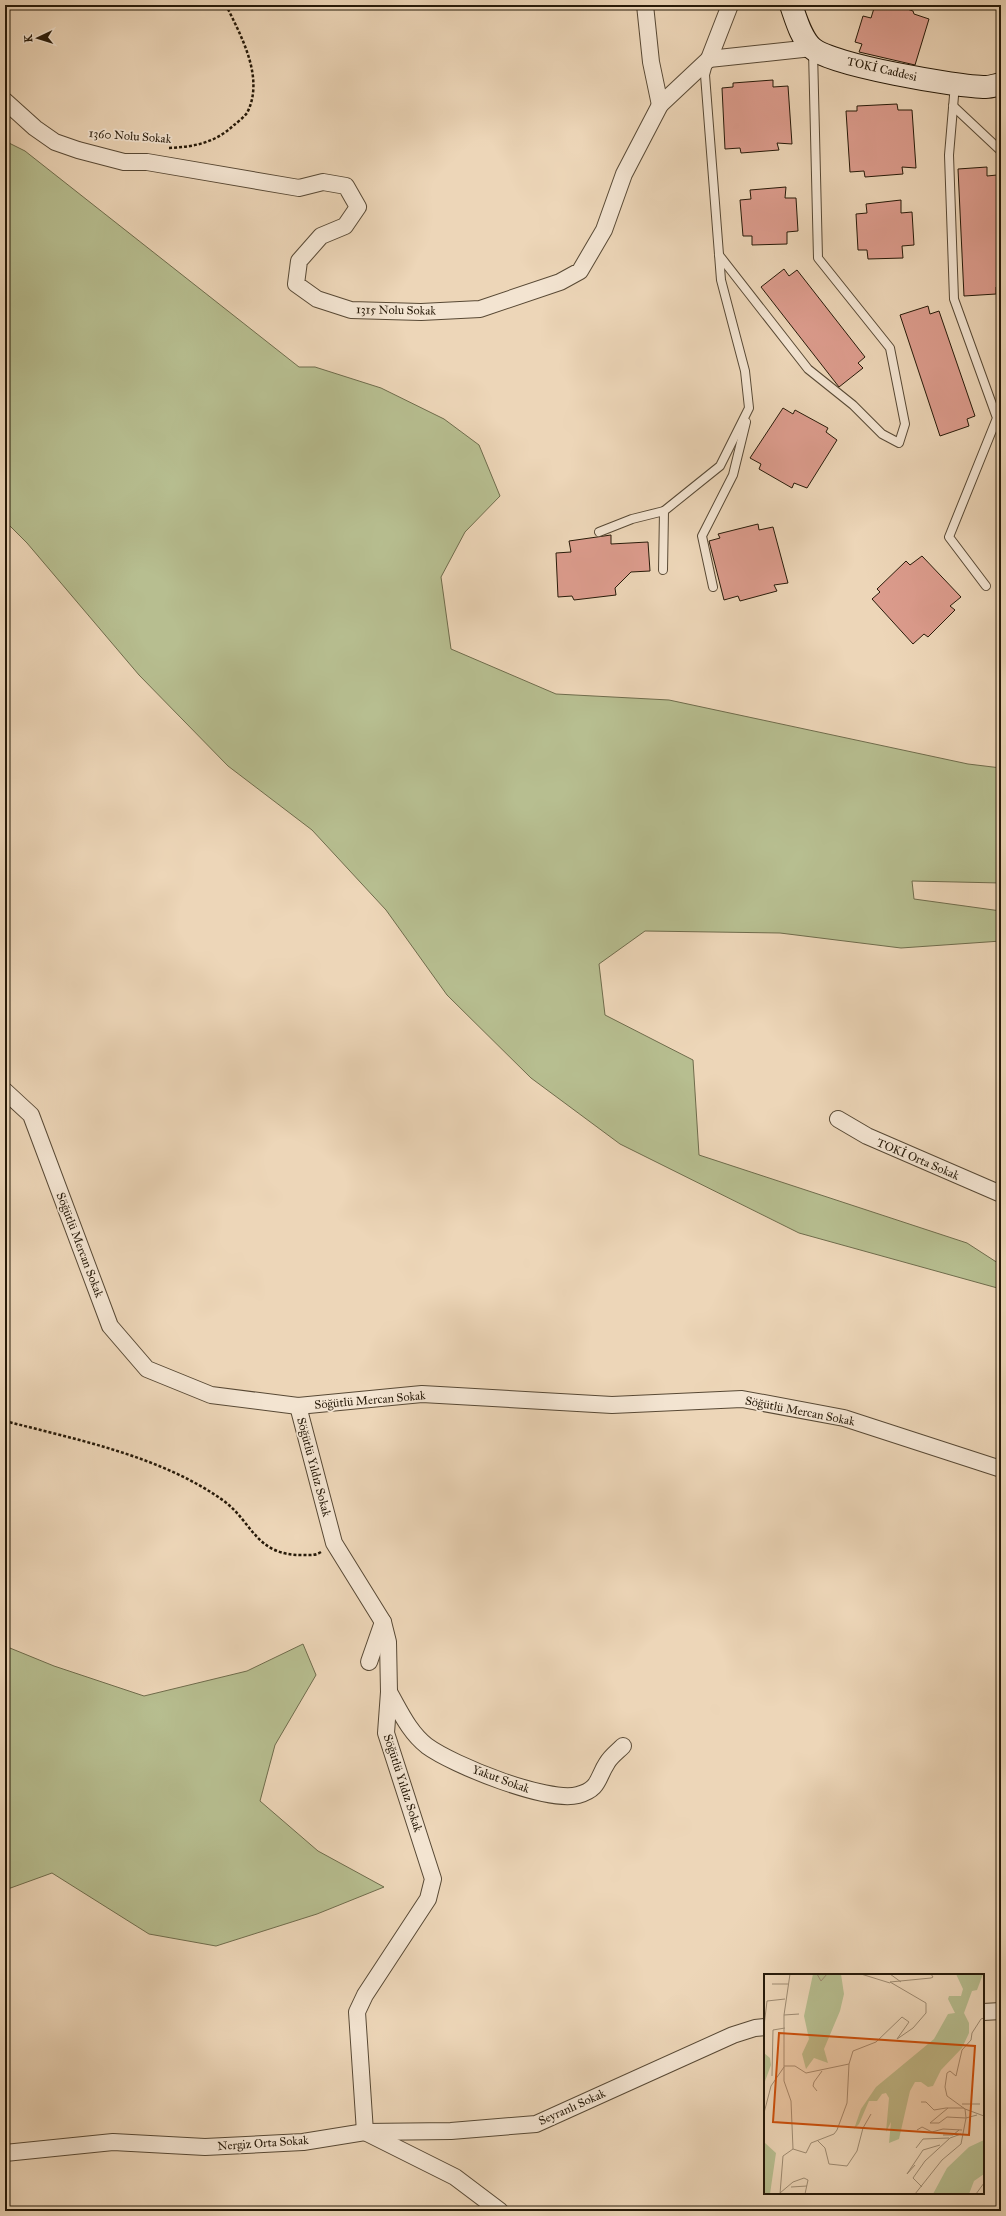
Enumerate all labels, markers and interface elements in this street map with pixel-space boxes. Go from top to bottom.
north arrow [18,18,58,58]
text: K [22,33,35,43]
street label: TOKİ Caddesi [846,53,919,84]
street label: 1360 Nolu Sokak [88,126,172,146]
street label: 1315 Nolu Sokak [356,302,436,318]
street label: TOKİ Orta Sokak [875,1134,962,1183]
street label: Söğütlü Mercan Sokak [53,1190,107,1300]
street label: Söğütlü Mercan Sokak [314,1388,427,1413]
street label: Söğütlü Mercan Sokak [744,1393,856,1430]
street label: Söğütlü Yıldız Sokak [293,1416,334,1519]
street label: Söğütlü Yıldız Sokak [380,1732,426,1834]
street label: Yakut Sokak [470,1762,532,1796]
inset map [764,1974,984,2194]
street label: Seyranlı Sokak [536,2086,608,2128]
street label: Nergiz Orta Sokak [217,2133,309,2154]

